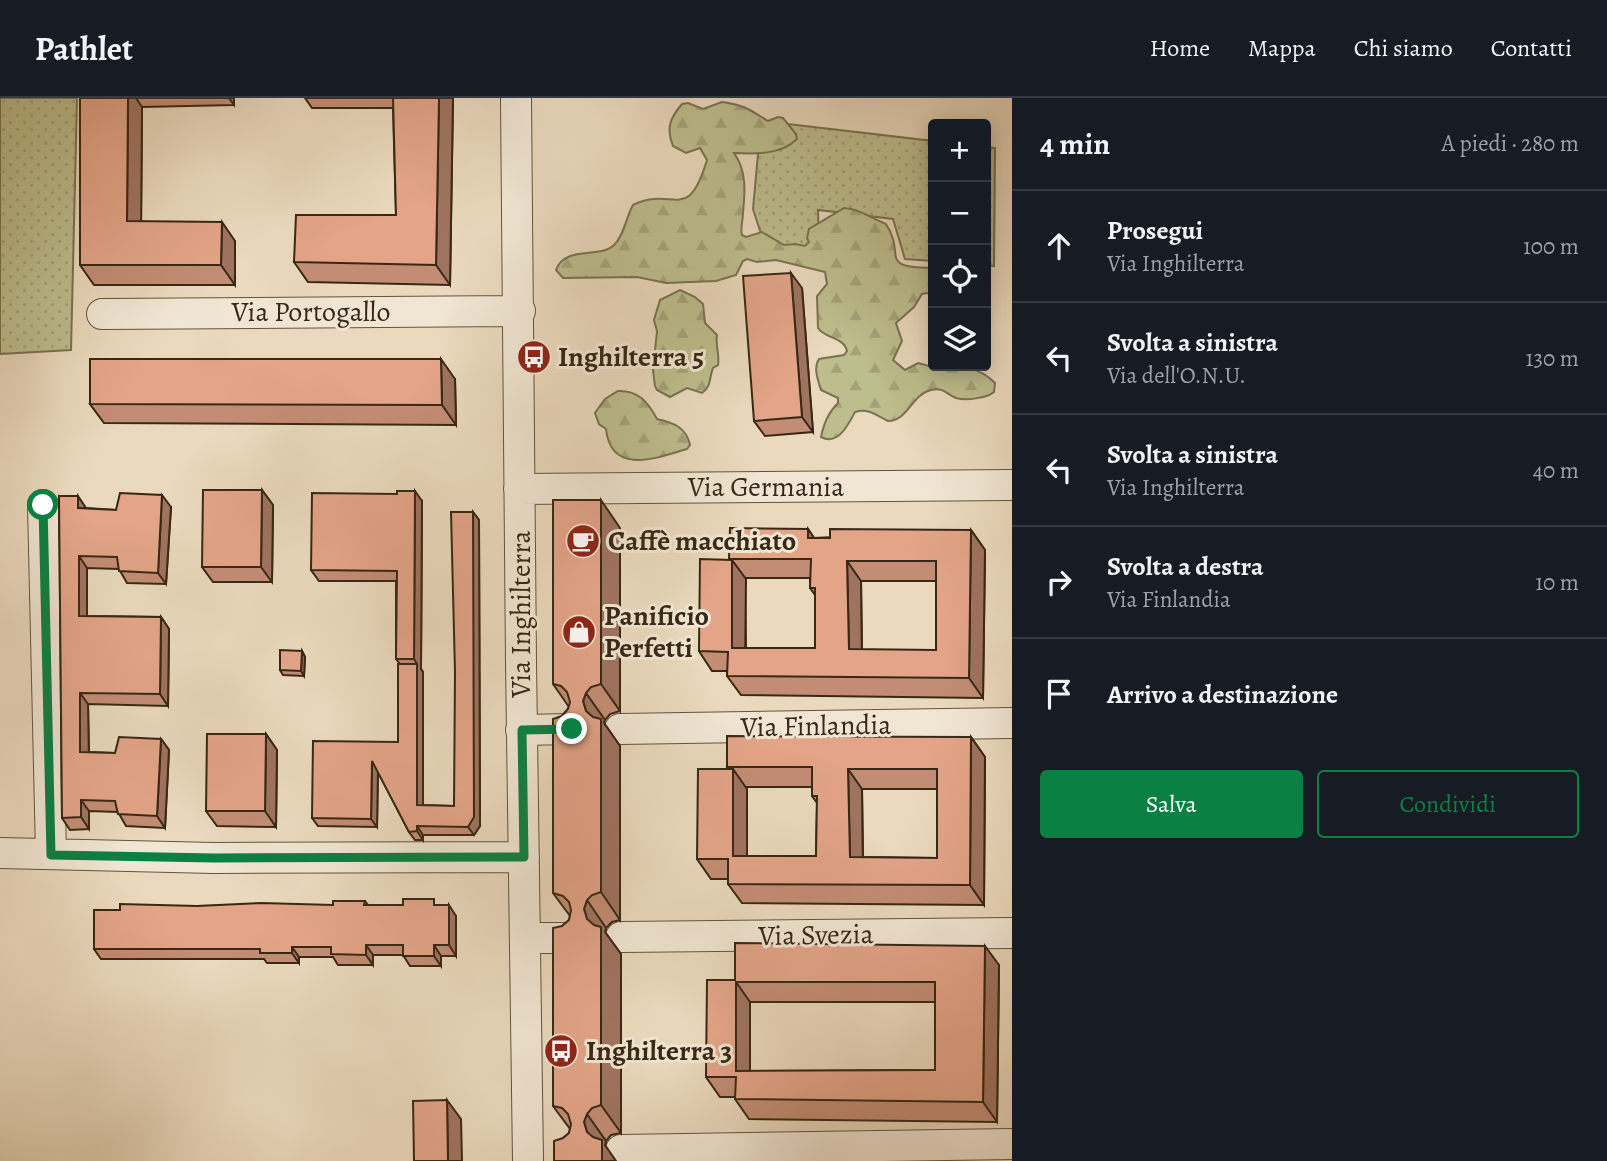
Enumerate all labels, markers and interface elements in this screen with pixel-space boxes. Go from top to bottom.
text: Pathlet [35,26,133,71]
text: Home [1150,32,1210,64]
text: Mappa [1248,32,1316,64]
text: Chi siamo [1354,32,1453,64]
text: Contatti [1491,32,1572,64]
map controls [928,119,991,371]
button: + [928,119,991,182]
text: 4 min [1040,124,1110,164]
text: A piedi · 280 m [1442,128,1579,159]
button: − [928,182,991,245]
text: Prosegui [1107,213,1203,248]
icon: ahead [1040,227,1078,265]
text: 100 m [1523,231,1579,262]
button: locate [928,245,991,308]
text: Via Inghilterra [1107,248,1244,279]
street label: Via Portogallo [231,293,390,331]
button: layers [928,308,991,371]
text: Svolta a sinistra [1107,325,1278,360]
bus stop icon: Inghilterra 5 [515,338,553,376]
place label: Inghilterra 5 [558,338,704,376]
icon: left [1040,339,1078,377]
text: 130 m [1526,343,1579,374]
text: Via dell'O.N.U. [1107,360,1246,391]
text: Svolta a sinistra [1107,437,1278,472]
icon: left [1040,451,1078,489]
text: 40 m [1533,455,1579,486]
street label: Via Germania [687,468,844,506]
text: Via Inghilterra [1107,472,1244,503]
route start [27,489,58,520]
cafe icon: Caffè macchiato [564,522,602,560]
place label: Caffè macchiato [608,522,796,560]
street label: Via Inghilterra [502,530,540,699]
text: Svolta a destra [1107,549,1264,584]
icon: right [1040,563,1078,601]
text: 10 m [1535,567,1579,598]
text: Via Finlandia [1107,584,1231,615]
place label: Panificio Perfetti [604,597,709,667]
shop icon: Panificio Perfetti [560,613,598,651]
icon: arrive [1040,675,1078,713]
text: Arrivo a destinazione [1107,677,1338,712]
street label: Via Finlandia [739,706,892,746]
route end [556,713,587,744]
button: Salva [1040,770,1303,838]
button: Condividi [1317,770,1579,838]
street label: Via Svezia [757,915,874,955]
bus stop icon: Inghilterra 3 [542,1032,580,1070]
place label: Inghilterra 3 [586,1032,732,1070]

